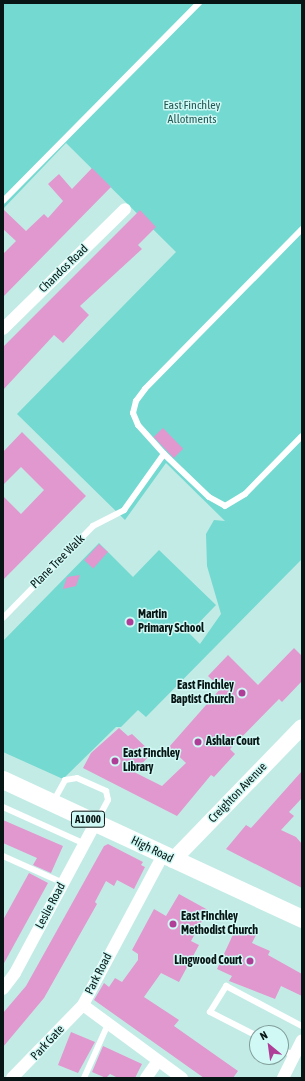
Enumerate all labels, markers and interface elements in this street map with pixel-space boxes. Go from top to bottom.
park label: East Finchley Allotments [163,99,221,127]
street label: Chandos Road [36,242,92,296]
street label: Plane Tree Walk [28,532,88,592]
place label: Martin Primary School [138,608,204,636]
marker: Martin Primary School [125,617,135,627]
place label: East Finchley Baptist Church [171,679,234,707]
marker: East Finchley Baptist Church [237,688,247,698]
place label: Ashlar Court [206,735,260,749]
marker: Ashlar Court [193,737,203,747]
place label: East Finchley Library [123,747,180,775]
marker: East Finchley Library [110,756,120,766]
street label: Creighton Avenue [206,760,270,826]
road number: A1000 [70,810,106,828]
street label: High Road [129,834,175,866]
street label: Leslie Road [33,880,69,932]
place label: East Finchley Methodist Church [181,910,258,938]
marker: East Finchley Methodist Church [168,919,178,929]
street label: Park Road [82,951,116,997]
place label: Lingwood Court [174,954,242,968]
marker: Lingwood Court [245,956,255,966]
street label: Park Gate [28,1023,68,1063]
north arrow [249,1025,289,1065]
text: N [258,1029,269,1042]

